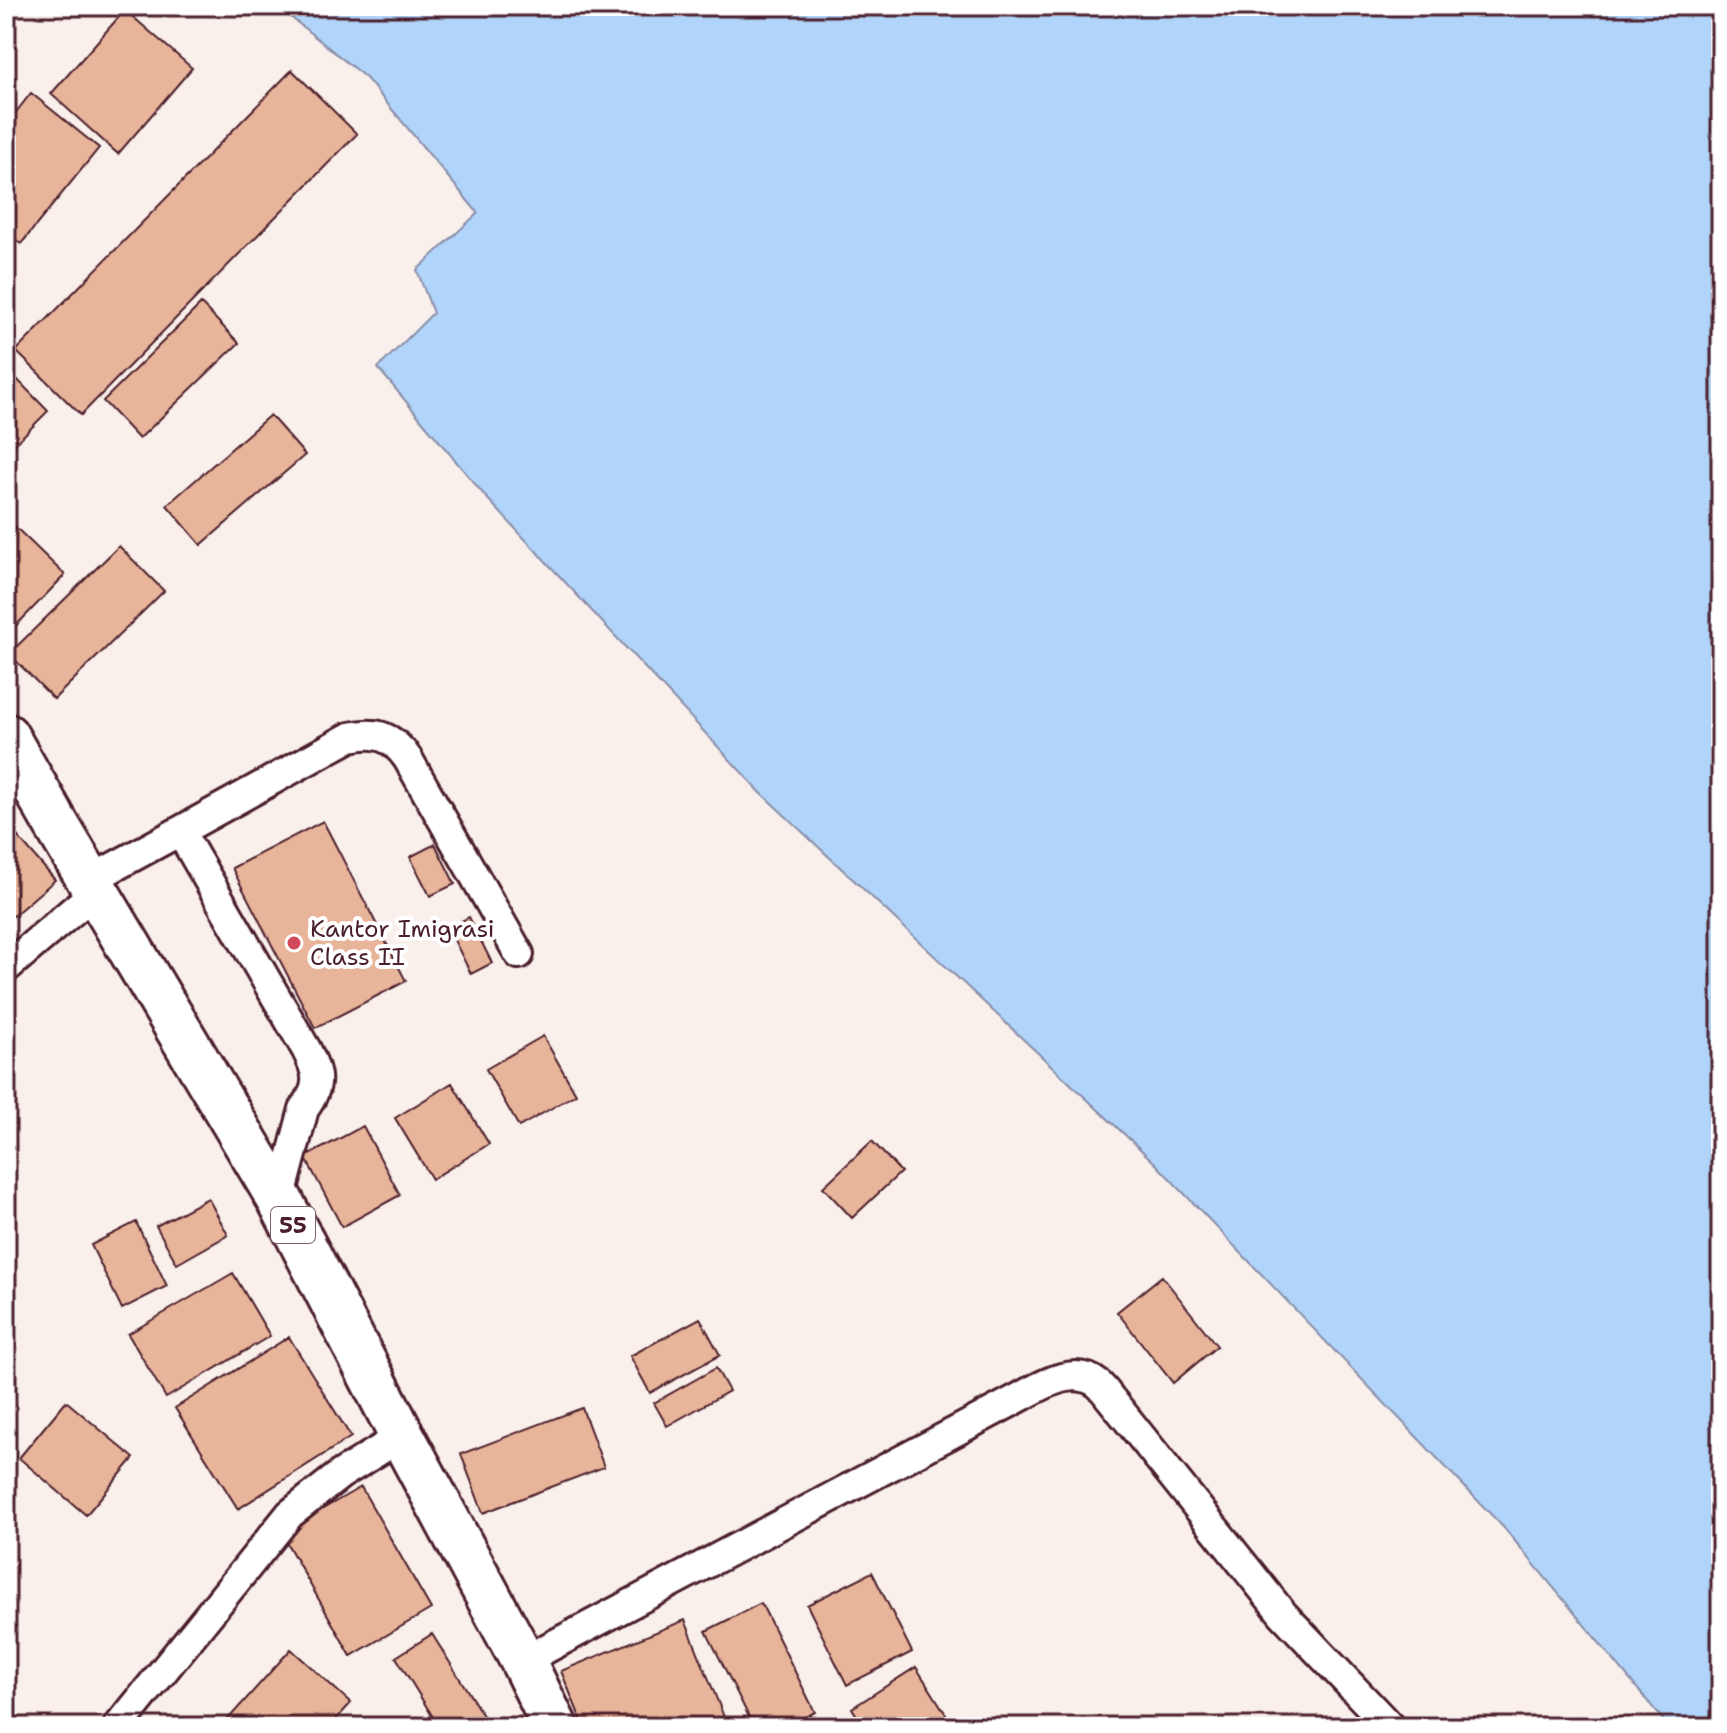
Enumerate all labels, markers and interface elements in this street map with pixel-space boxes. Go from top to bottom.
place label: Kantor Imigrasi Class II [310,913,495,973]
marker: Kantor Imigrasi Class II [285,934,303,952]
road number: 55 [271,1207,315,1243]

